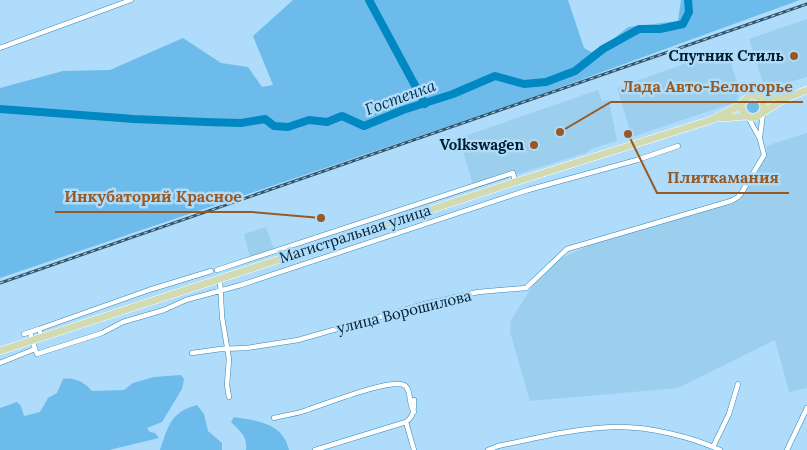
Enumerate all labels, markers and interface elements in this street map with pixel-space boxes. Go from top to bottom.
place label: Спутник Стиль [668,46,784,65]
marker: Спутник Стиль [788,50,800,62]
callout: Лада Авто-Белогорье [611,71,803,102]
water label: Гостенка [362,75,438,119]
text: Лада Авто-Белогорье [621,76,793,96]
place label: Volkswagen [439,135,524,154]
marker: Volkswagen [528,139,540,151]
callout: Плиткамания [657,162,789,193]
text: Плиткамания [667,167,779,187]
callout: Инкубаторий Красное [55,181,252,212]
text: Инкубаторий Красное [64,186,242,206]
street label: Магистральная улица [277,200,433,267]
street label: улица Ворошилова [335,286,473,337]

